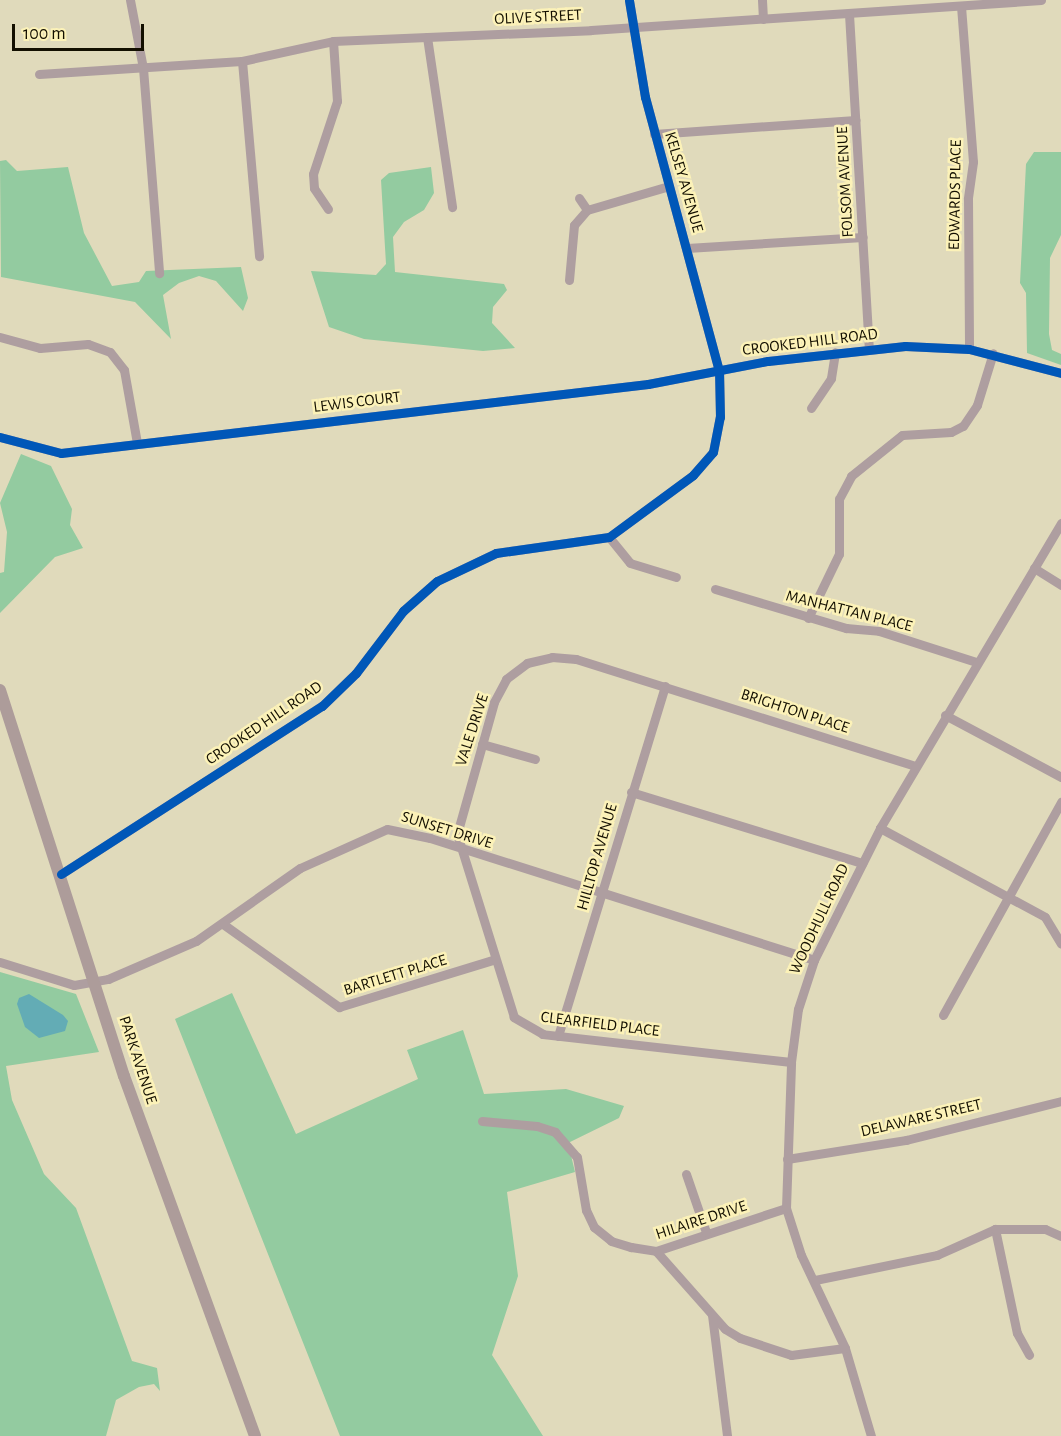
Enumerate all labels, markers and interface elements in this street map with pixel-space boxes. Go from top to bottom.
street label: OLIVE STREET [494,5,582,29]
scale bar [15,12,147,50]
text: 100 m [23,25,66,43]
street label: FOLSOM AVENUE [833,126,857,238]
street label: KELSEY AVENUE [660,129,708,235]
street label: EDWARDS PLACE [944,140,966,250]
street label: CROOKED HILL ROAD [741,324,879,360]
street label: LEWIS COURT [312,387,402,417]
street label: MANHATTAN PLACE [784,586,914,636]
street label: CROOKED HILL ROAD [202,677,326,769]
street label: BRIGHTON PLACE [738,684,852,738]
street label: VALE DRIVE [451,691,493,769]
street label: HILLTOP AVENUE [573,801,621,913]
street label: SUNSET DRIVE [399,807,495,853]
street label: WOODHULL ROAD [785,861,853,977]
street label: BARTLETT PLACE [341,950,449,1000]
street label: CLEARFIELD PLACE [540,1007,660,1041]
street label: PARK AVENUE [115,1014,161,1106]
street label: DELAWARE STREET [859,1095,983,1141]
street label: HILAIRE DRIVE [653,1196,749,1244]

